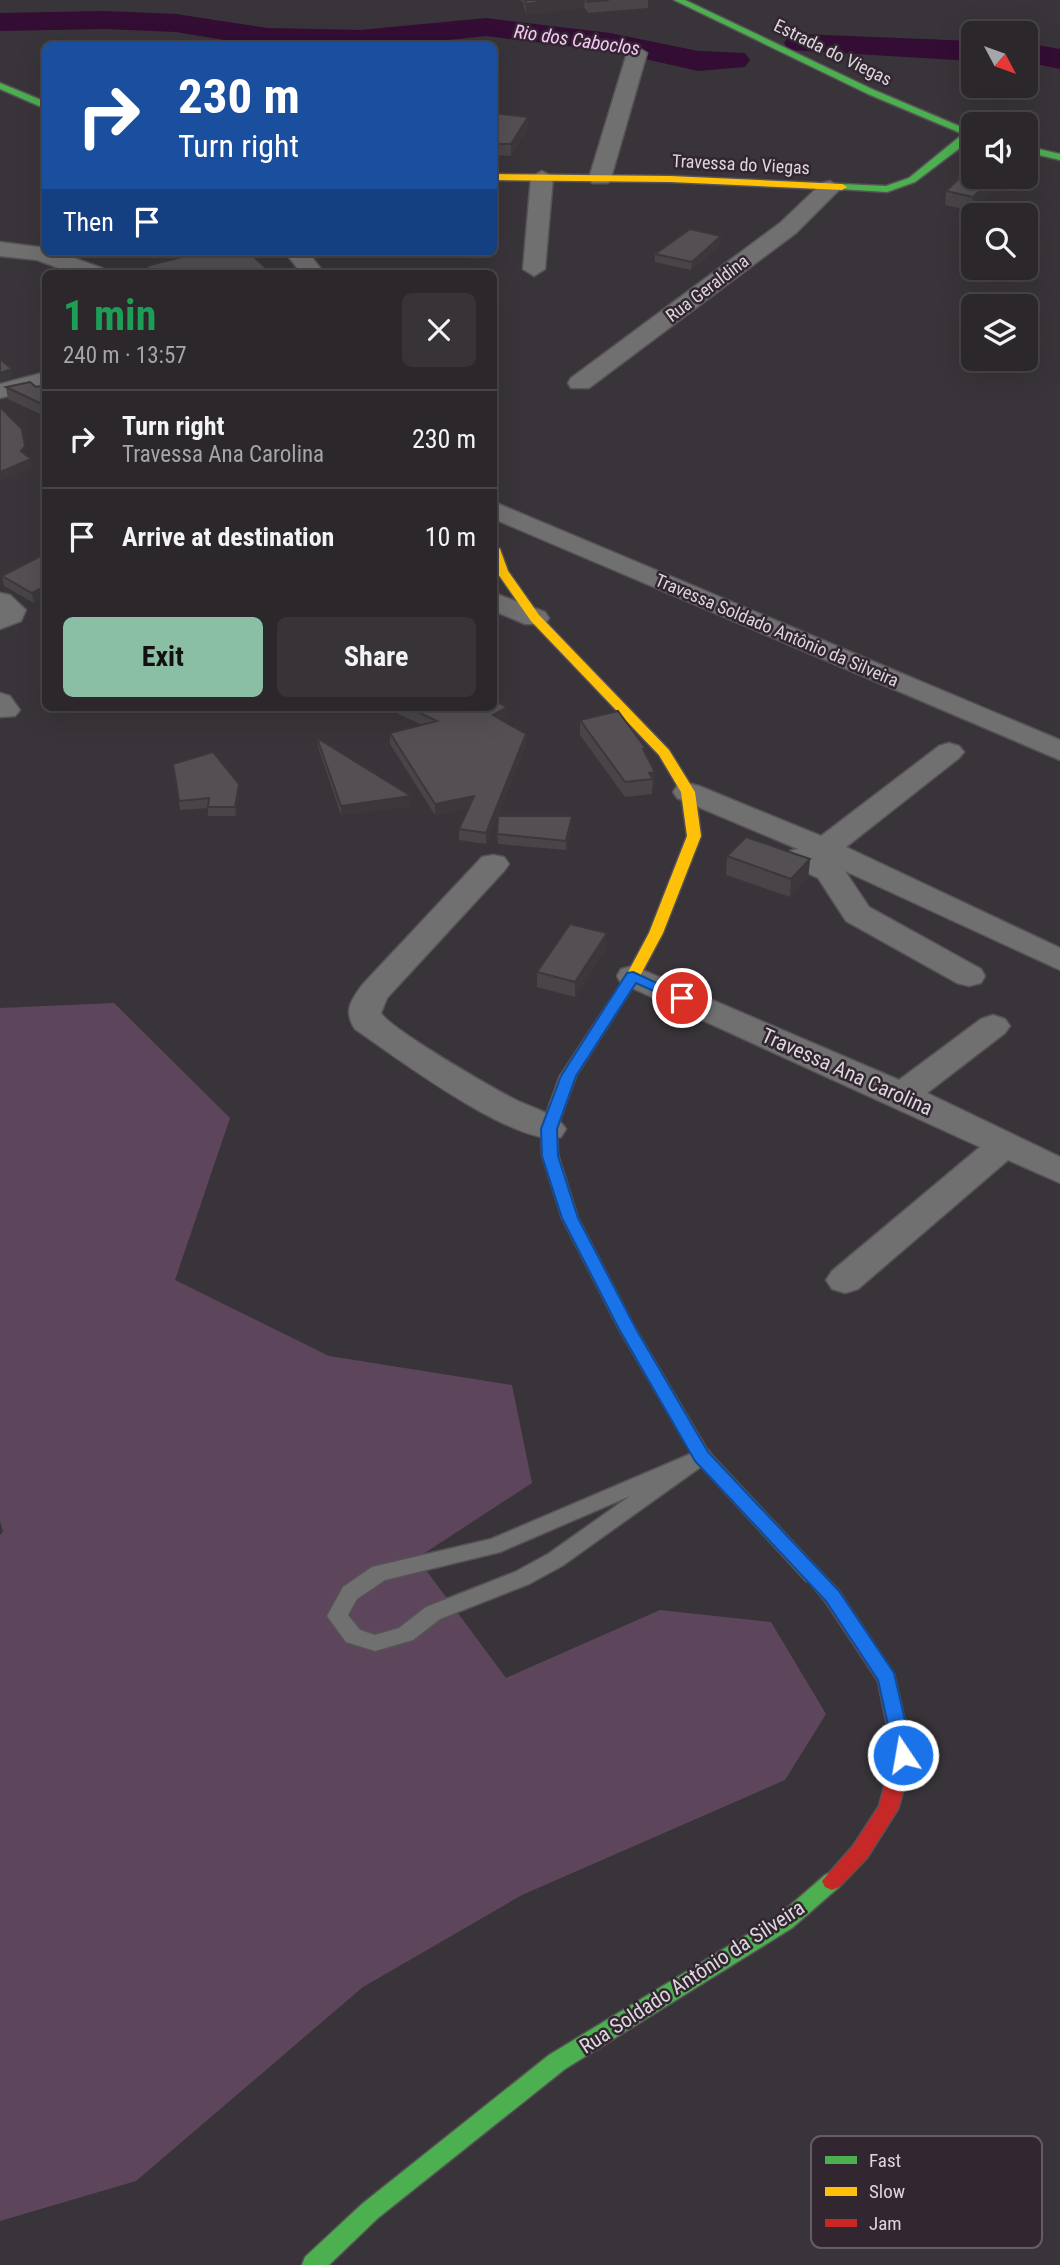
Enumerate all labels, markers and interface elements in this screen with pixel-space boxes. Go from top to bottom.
street label: Estrada do Viegas [771,14,895,90]
water label: Rio dos Caboclos [513,20,641,60]
north arrow [961,21,1038,98]
map controls [961,21,1038,371]
text: 230 m [178,68,300,125]
icon: right [63,70,154,161]
button: sound [961,112,1038,189]
text: Turn right [178,127,299,165]
street label: Travessa do Viegas [672,150,810,178]
icon: arrive [128,203,166,241]
button: search [961,203,1038,280]
text: Then [63,207,114,237]
street label: Rua Geraldina [661,250,753,326]
text: 1 min [63,291,156,340]
button: close [402,293,476,367]
button: layers [961,294,1038,371]
text: 240 m · 13:57 [63,342,187,369]
text: Turn right [122,411,224,441]
icon: right [63,420,101,458]
text: 230 m [412,424,476,454]
text: Travessa Ana Carolina [122,441,324,468]
icon: arrive [63,518,101,556]
text: Arrive at destination [122,522,334,552]
text: 10 m [425,522,476,552]
street label: Travessa Soldado Antônio da Silveira [652,569,902,691]
button: Exit [63,617,263,697]
button: Share [277,617,476,697]
pin [652,968,712,1028]
icon: arrive [663,979,701,1017]
street label: Travessa Ana Carolina [758,1024,936,1120]
position arrow [866,1718,940,1792]
street label: Rua Soldado Antônio da Silveira [575,1895,809,2059]
legend [811,2136,1042,2248]
text: Fast [869,2149,901,2172]
text: Slow [869,2180,905,2203]
text: Jam [869,2212,902,2235]

